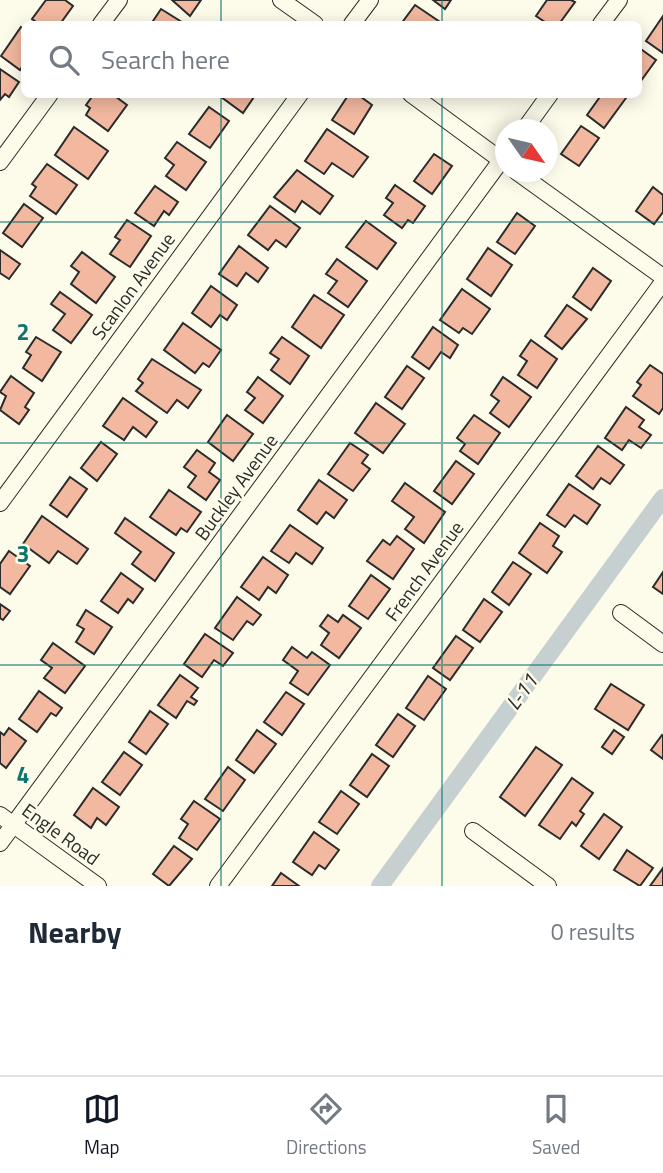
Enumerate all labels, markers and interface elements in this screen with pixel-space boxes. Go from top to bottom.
search box [21,21,642,98]
text: Search here [101,40,230,79]
icon: search [45,41,83,79]
north arrow [495,119,558,182]
street label: Scanlon Avenue [84,226,182,345]
text: 2 [17,314,29,349]
street label: Buckley Avenue [187,427,284,546]
street label: French Avenue [377,514,470,627]
text: 3 [17,536,29,571]
water label: L-11 [497,666,546,716]
text: 4 [17,757,29,792]
street label: Engle Road [16,795,106,872]
text: Nearby [28,909,121,955]
text: 0 results [551,914,635,949]
tab: Map [83,1090,121,1161]
tab: Directions [286,1090,367,1161]
tab: Saved [532,1090,580,1161]

